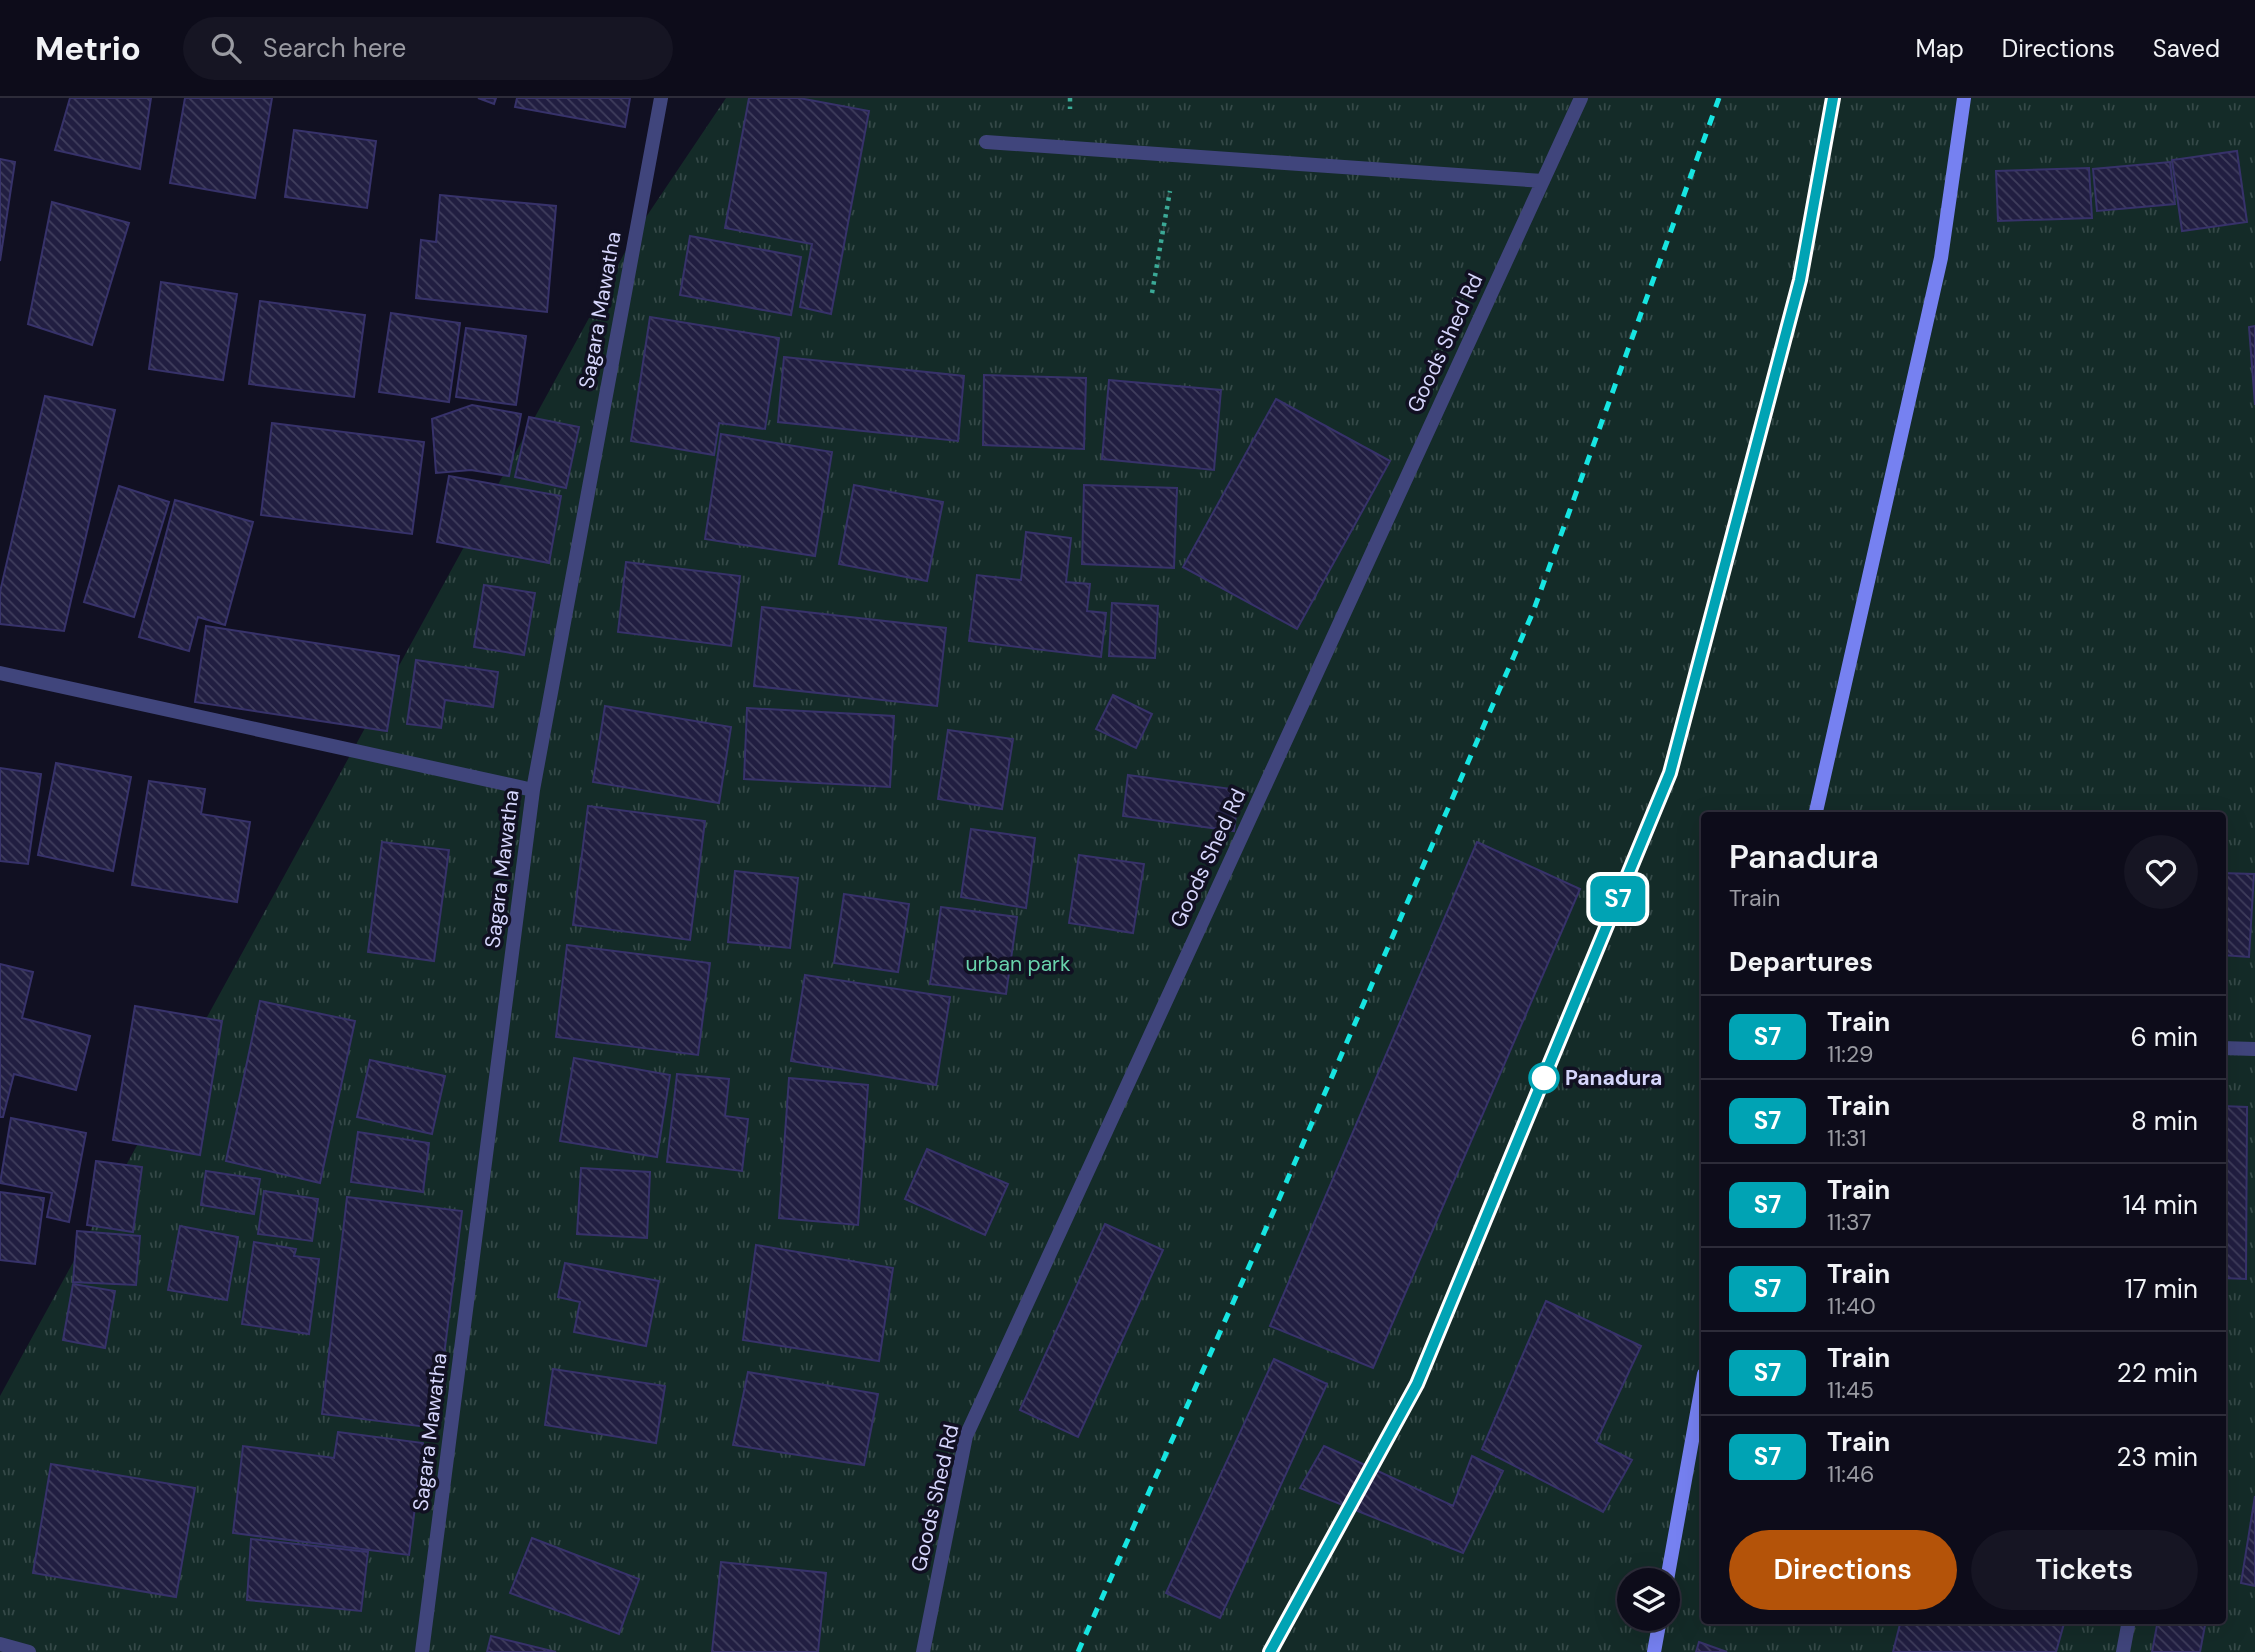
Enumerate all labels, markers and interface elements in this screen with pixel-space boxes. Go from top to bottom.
search box [183,17,673,80]
text: Metrio [35,27,141,70]
icon: search [207,29,245,67]
text: Search here [263,31,406,65]
text: Map [1916,33,1964,64]
text: Directions [2002,33,2115,64]
text: Saved [2153,33,2220,64]
street label: Sagara Mawatha [572,229,628,391]
street label: Goods Shed Rd [1401,269,1489,417]
street label: Goods Shed Rd [1164,784,1252,932]
street label: Sagara Mawatha [478,788,526,950]
text: Panadura [1729,835,1879,878]
button: heart [2124,835,2198,909]
line badge: S7 [1586,876,1650,922]
text: S7 [1604,883,1632,914]
text: Train [1729,883,1780,913]
text: Departures [1729,945,1873,979]
park label: urban park [966,950,1071,978]
text: Train [1827,1005,1890,1039]
text: 6 min [2130,1020,2198,1054]
text: S7 [1754,1021,1781,1052]
text: 11:29 [1827,1039,1873,1069]
marker: Panadura [1529,1063,1559,1093]
place label: Panadura [1565,1064,1662,1092]
text: Train [1827,1089,1890,1123]
text: 8 min [2131,1104,2198,1138]
text: S7 [1754,1105,1781,1136]
text: 11:31 [1827,1123,1866,1153]
text: Train [1827,1173,1890,1207]
text: 14 min [2123,1188,2198,1222]
text: S7 [1754,1189,1781,1220]
text: 11:37 [1827,1207,1871,1237]
text: Train [1827,1257,1890,1291]
text: 17 min [2125,1272,2198,1306]
text: S7 [1754,1273,1781,1304]
text: 11:40 [1827,1291,1876,1321]
text: Train [1827,1341,1890,1375]
street label: Sagara Mawatha [406,1351,454,1513]
text: 22 min [2117,1356,2198,1390]
text: S7 [1754,1357,1781,1388]
text: 11:45 [1827,1375,1874,1405]
street label: Goods Shed Rd [904,1422,966,1574]
text: Train [1827,1425,1890,1459]
text: 23 min [2116,1440,2198,1474]
text: S7 [1754,1441,1781,1472]
text: 11:46 [1827,1459,1874,1489]
button: Directions [1729,1530,1957,1610]
button: Tickets [1971,1530,2198,1610]
map controls [1617,1568,1680,1631]
button: layers [1617,1568,1680,1631]

